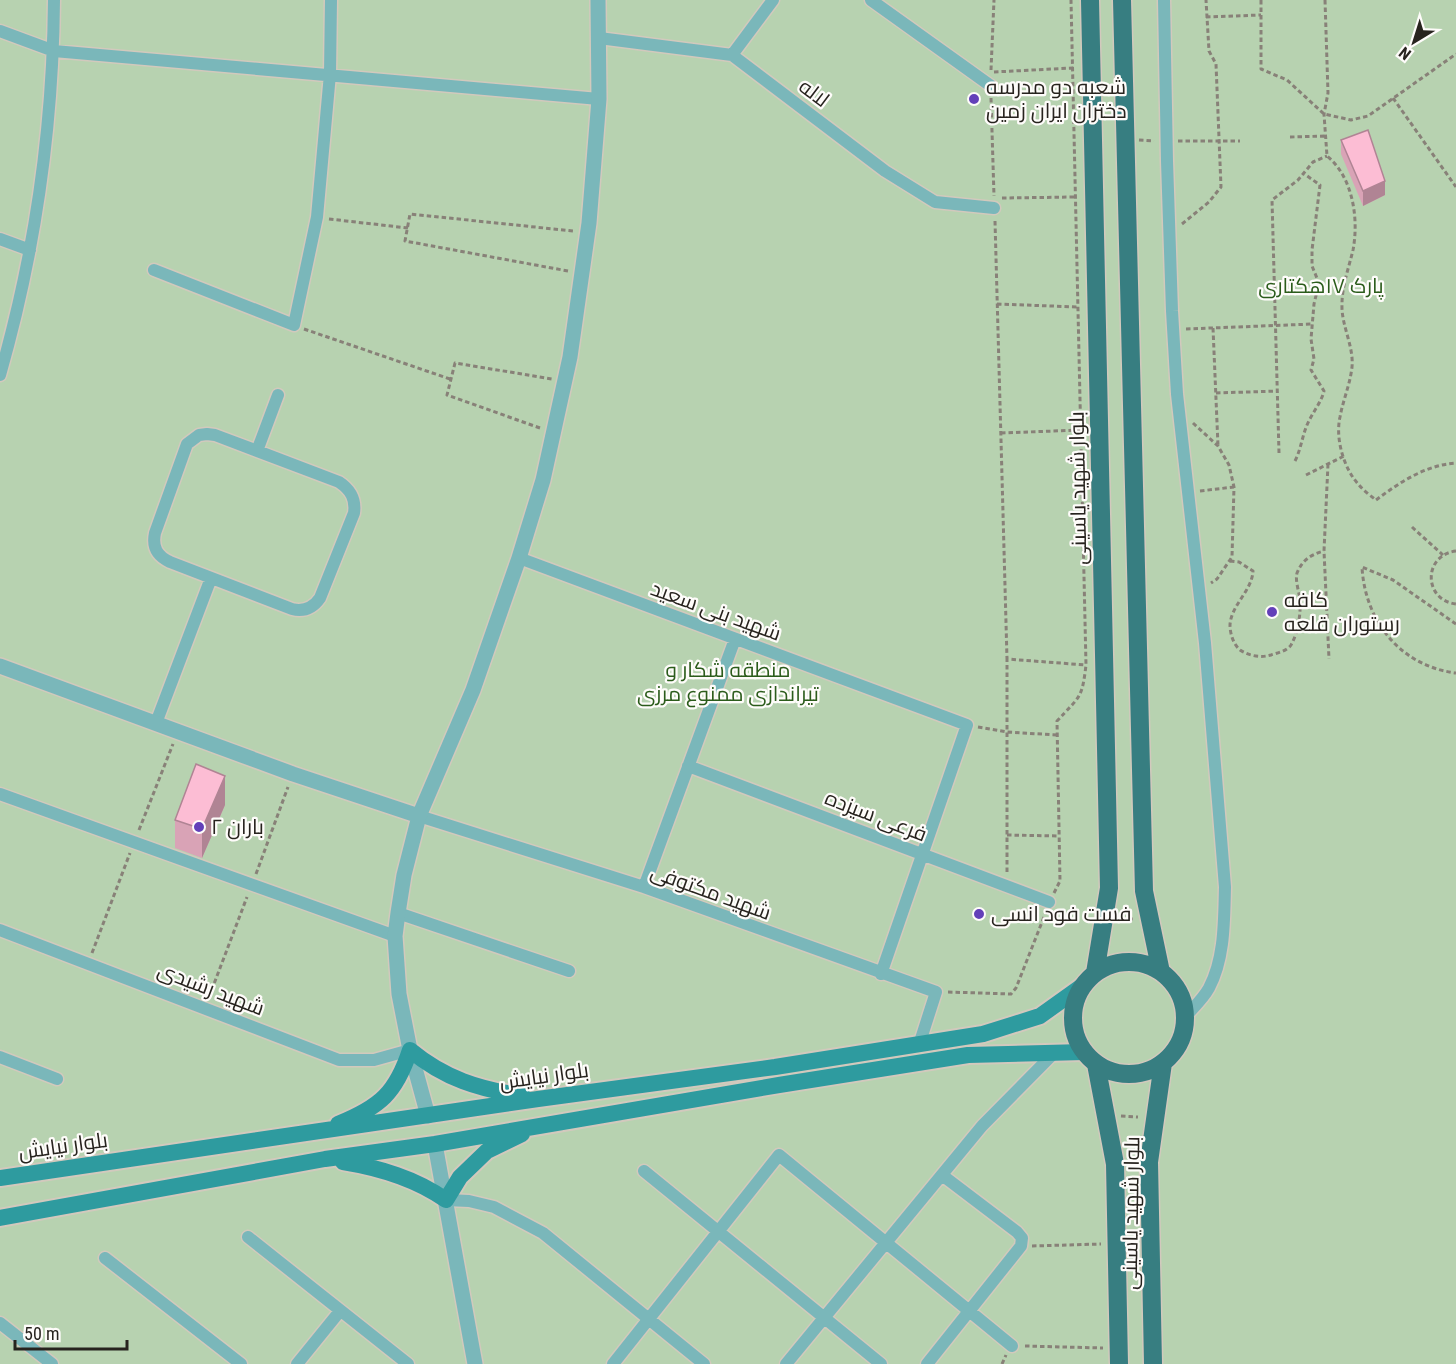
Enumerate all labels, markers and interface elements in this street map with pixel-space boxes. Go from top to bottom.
north arrow [1384,12,1444,72]
text: N [1395,43,1415,64]
street label: لاله [794,74,834,112]
place label: شعبه دو مدرسه دختران ایران زمین [986,75,1127,124]
marker: شعبه دو مدرسه دختران ایران زمین [967,92,981,106]
park label: پارک ۱۷هکتاری [1258,274,1384,300]
street label: بلوار شهید یاسینی [1065,411,1092,565]
street label: شهید بنی سعید [647,576,784,647]
place label: کافه رستوران قلعه [1284,588,1400,637]
marker: کافه رستوران قلعه [1265,605,1279,619]
park label: منطقه شکار و تیراندازی ممنوع مرزی [637,658,819,708]
street label: فرعی سیزده [821,786,930,847]
place label: باران ۲ [211,815,264,840]
marker: باران ۲ [192,820,206,834]
street label: شهید مکتوفی [647,859,774,926]
place label: فست فود انسی [991,902,1132,927]
marker: فست فود انسی [972,907,986,921]
street label: شهید رشیدی [154,958,268,1021]
street label: بلوار نیایش [498,1058,590,1095]
street label: بلوار نیایش [17,1128,109,1165]
street label: بلوار شهید یاسینی [1118,1136,1145,1290]
scale bar [15,1313,128,1351]
text: 50 m [24,1323,59,1344]

